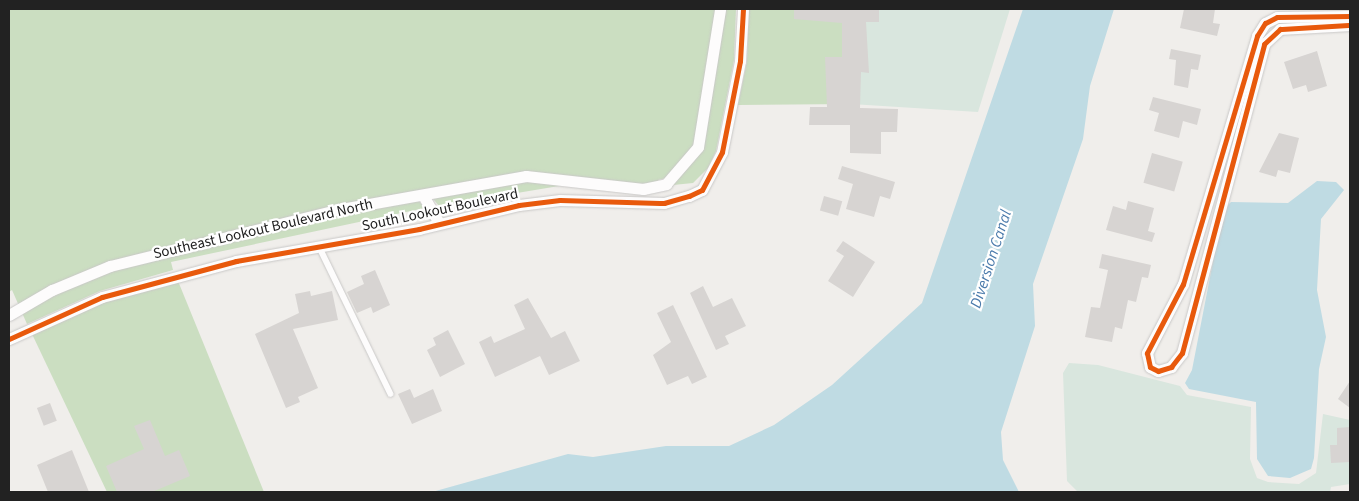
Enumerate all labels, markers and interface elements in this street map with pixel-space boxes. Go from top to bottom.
street label: South Lookout Boulevard [360,185,520,235]
street label: Southeast Lookout Boulevard North [152,195,374,263]
water label: Diversion Canal [966,208,1016,310]

